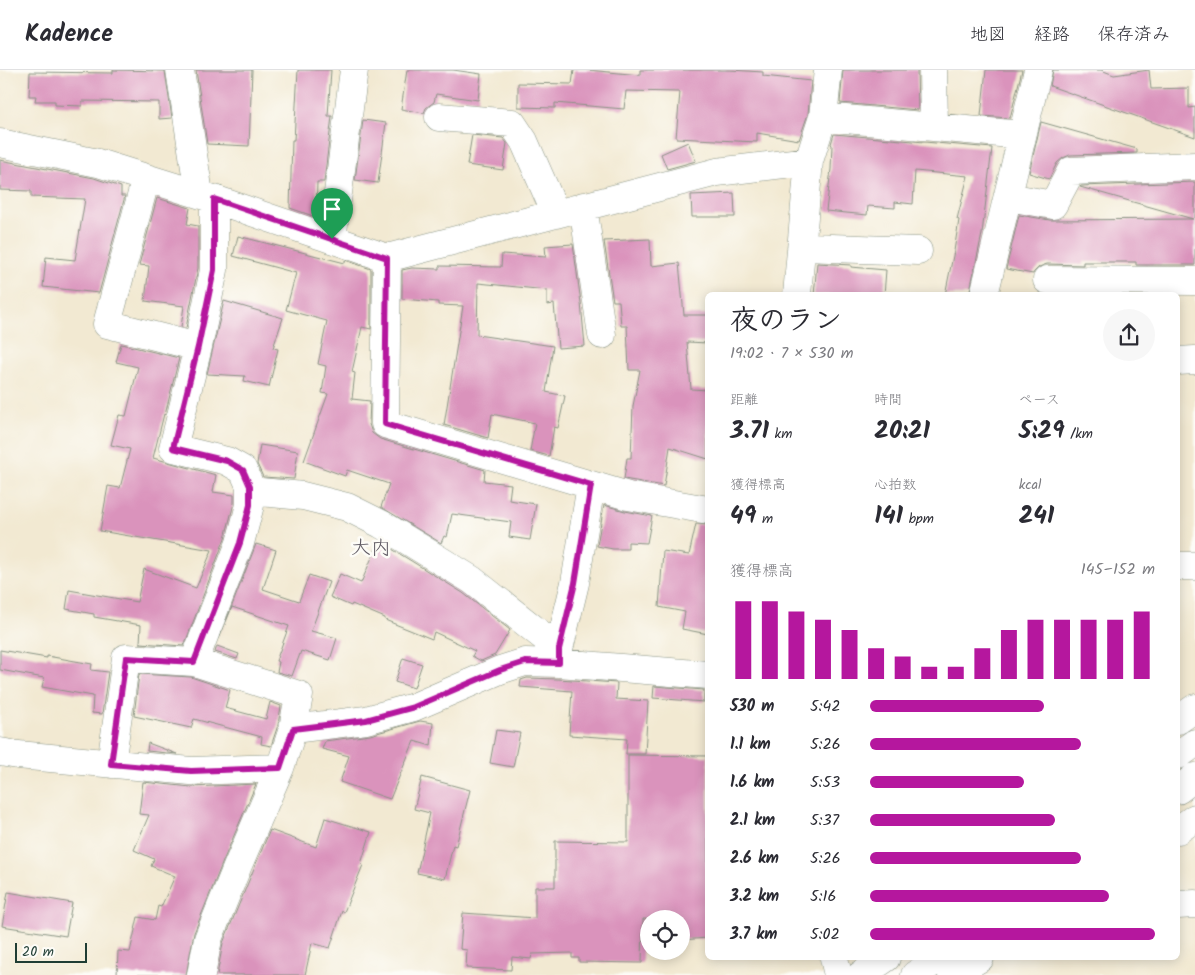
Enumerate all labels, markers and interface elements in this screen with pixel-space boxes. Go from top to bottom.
text: Kadence [25,15,113,54]
text: 地図 [970,21,1006,50]
text: 経路 [1034,21,1070,50]
text: 保存済み [1098,21,1170,50]
pin [311,188,353,239]
icon: arrive [318,195,346,223]
text: 夜のラン [730,299,842,344]
button: share [1103,309,1155,361]
text: 19:02 · 7 × 530 m [730,341,854,366]
text: 距離 [730,389,758,411]
text: 時間 [874,389,902,411]
text: ペース [1019,389,1060,411]
text: 3.71 [730,411,769,451]
text: 20:21 [874,411,930,451]
text: 5:29 [1019,411,1065,451]
text: km [769,423,792,445]
text: /km [1065,423,1093,445]
text: 獲得標高 [730,474,786,496]
text: 心拍数 [874,474,916,496]
text: kcal [1019,474,1041,496]
text: 49 [730,496,756,536]
text: 141 [874,496,903,536]
text: 241 [1019,496,1054,536]
text: m [756,508,773,530]
text: bpm [903,508,934,530]
district label: 大内 [351,533,391,565]
text: 145–152 m [1081,557,1155,582]
text: 獲得標高 [730,559,794,584]
text: 530 m [730,694,774,719]
text: 5:42 [810,694,841,719]
text: 1.1 km [730,732,771,757]
text: 5:26 [810,732,841,757]
text: 1.6 km [730,770,774,795]
text: 5:53 [810,770,840,795]
text: 2.1 km [730,808,775,833]
text: 5:37 [810,808,839,833]
text: 2.6 km [730,846,779,871]
text: 5:26 [810,846,841,871]
text: 3.2 km [730,884,779,909]
text: 5:16 [810,884,836,909]
map controls [640,910,690,960]
button: locate [640,910,690,960]
text: 3.7 km [730,922,777,947]
text: 5:02 [810,922,840,947]
scale bar [15,940,88,963]
text: 20 m [22,941,54,963]

